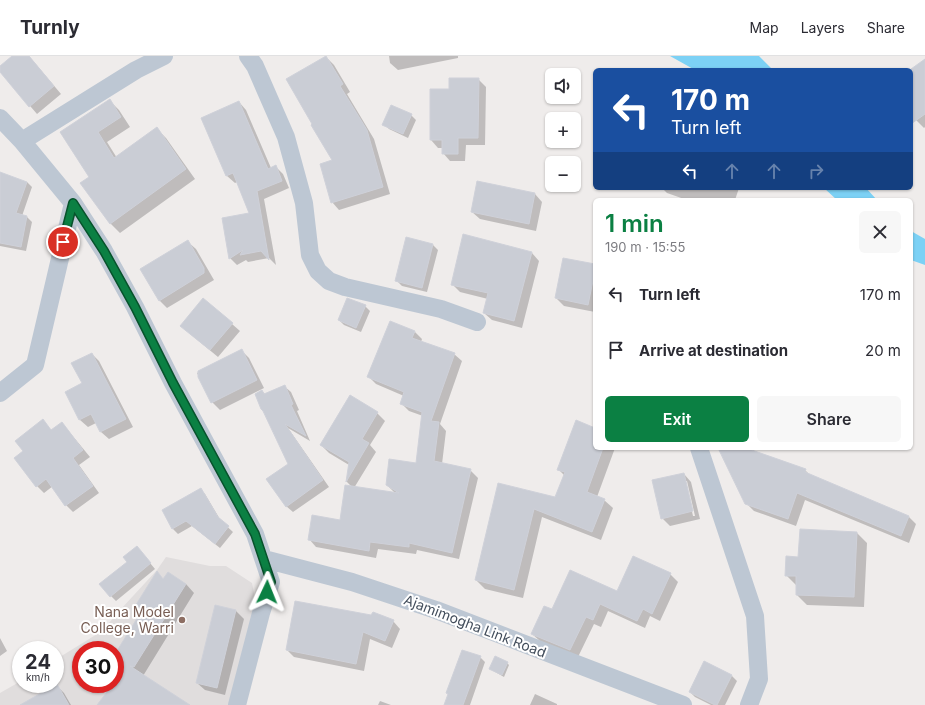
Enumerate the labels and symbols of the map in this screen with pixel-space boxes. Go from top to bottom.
pin [46,225,80,259]
position arrow [246,571,288,613]
street label: Ajamimogha Link Road [402,591,549,661]
place label: Nana Model College, Warri [80,603,174,636]
marker: Nana Model College, Warri [177,615,187,625]
speed limit sign: 30 [72,641,124,693]

